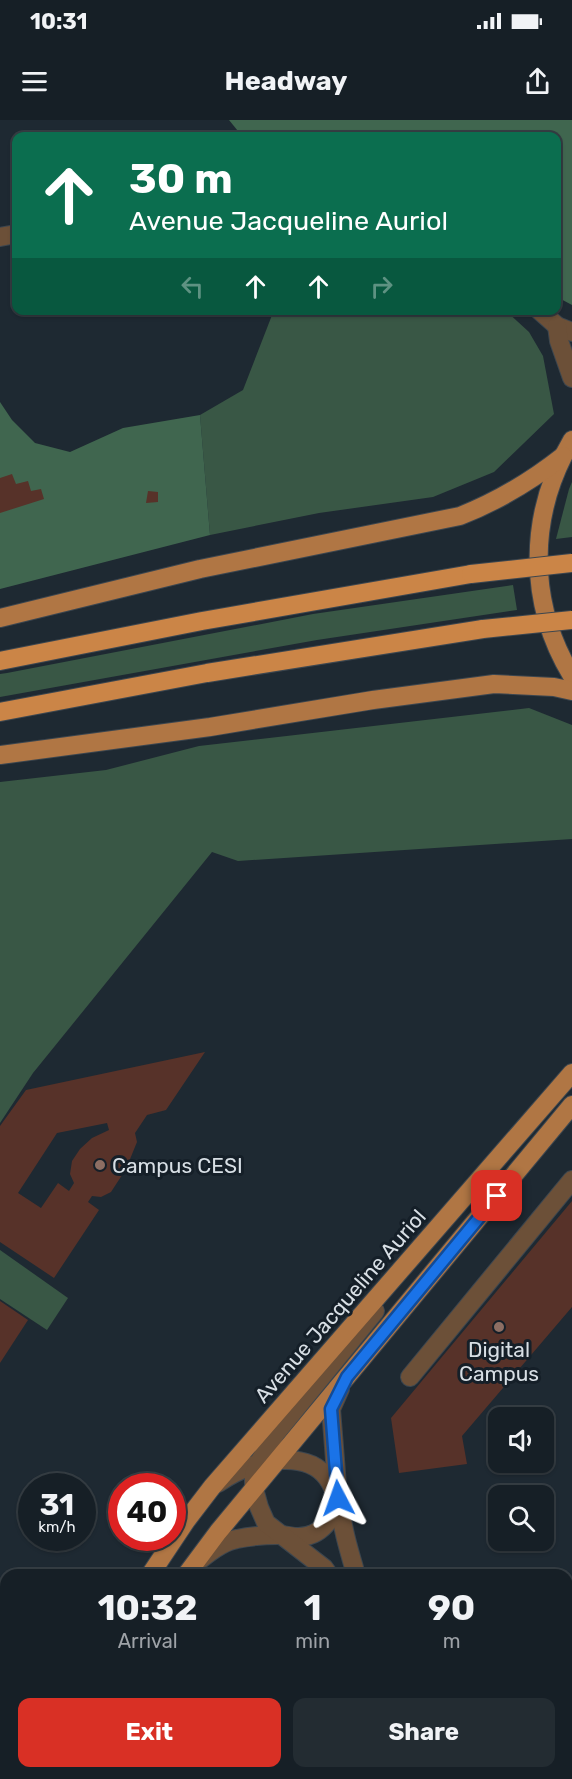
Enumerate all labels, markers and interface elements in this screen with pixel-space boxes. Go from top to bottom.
text: 10:31 [30,8,87,35]
icon: menu [18,65,51,98]
text: Headway [225,65,347,97]
icon: share [521,65,554,98]
text: 30 m [129,154,233,204]
icon: ahead [30,156,108,234]
text: Avenue Jacqueline Auriol [129,205,448,237]
icon: left [176,270,209,303]
icon: ahead [239,270,272,303]
icon: ahead [302,270,335,303]
icon: right [365,270,398,303]
place label: Campus CESI [112,1153,243,1178]
marker: Campus CESI [93,1158,107,1172]
pin [471,1170,522,1221]
icon: arrive [480,1179,513,1212]
street label: Avenue Jacqueline Auriol [249,1204,431,1408]
marker: Digital Campus [492,1320,506,1334]
place label: Digital Campus [459,1337,539,1386]
map controls [488,1407,554,1551]
button: sound [488,1407,554,1473]
position arrow [306,1466,370,1530]
speed limit sign: 40 [108,1473,186,1551]
button: search [488,1485,554,1551]
text: 31 [40,1487,74,1523]
text: km/h [38,1518,76,1536]
text: 10:32 [98,1586,198,1629]
text: 1 [304,1586,322,1629]
text: 90 [428,1586,475,1629]
text: Arrival [118,1629,178,1653]
text: min [295,1629,330,1653]
text: m [443,1629,460,1653]
button: Exit [18,1698,281,1767]
button: Share [293,1698,555,1767]

